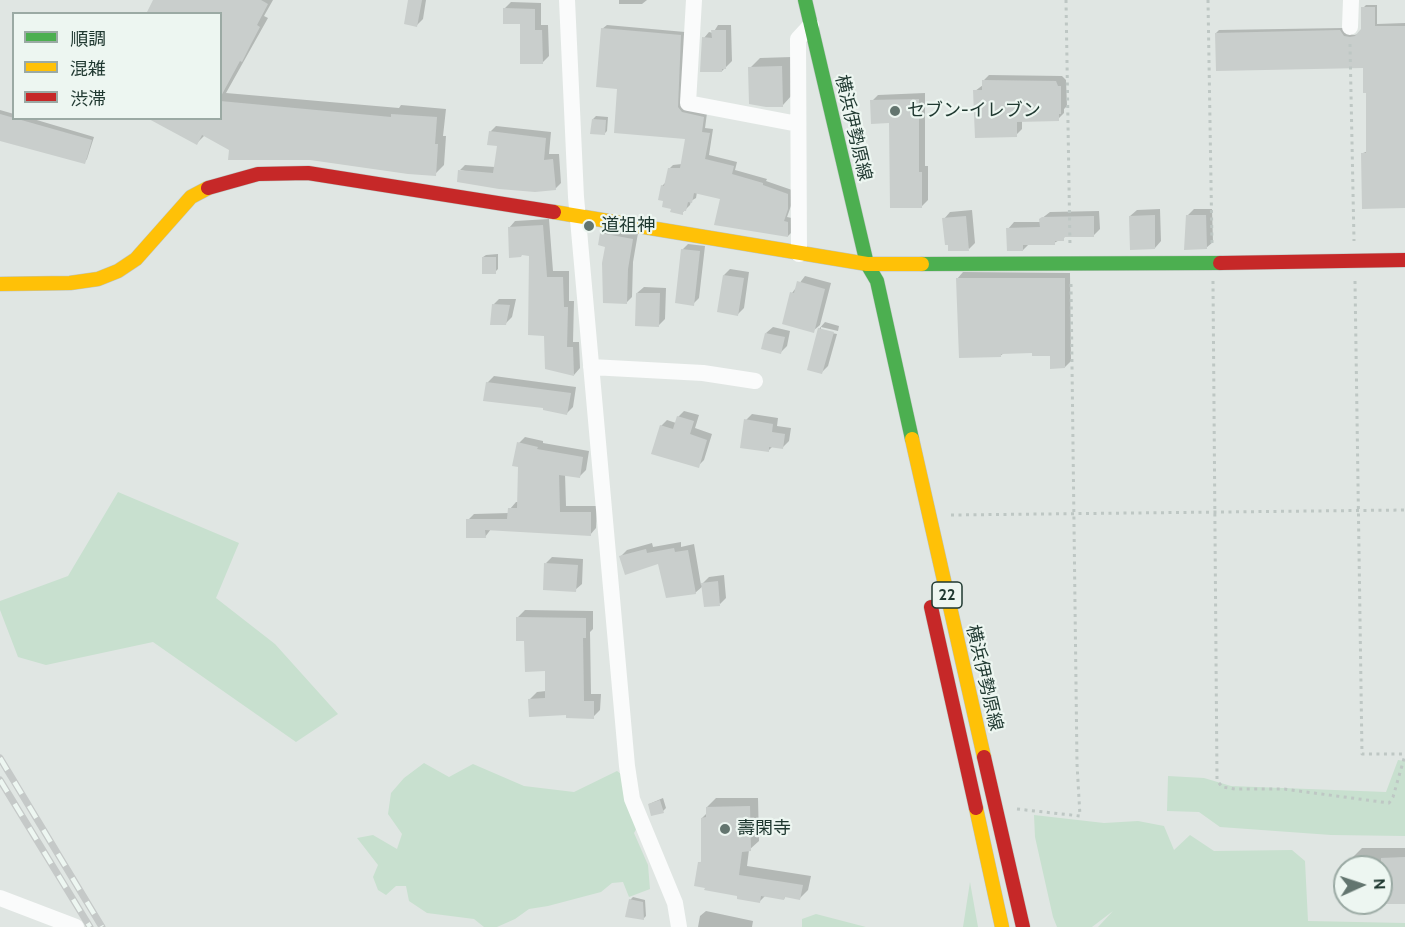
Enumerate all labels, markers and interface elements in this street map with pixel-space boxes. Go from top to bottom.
legend [12,12,222,120]
text: 順調 [70,28,106,50]
text: 混雑 [70,58,106,80]
street label: 横浜伊勢原線 [830,73,876,183]
text: 渋滞 [70,88,106,110]
place label: セブン-イレブン [907,100,1041,122]
marker: セブン-イレブン [888,104,902,118]
place label: 道祖神 [601,215,655,237]
marker: 道祖神 [582,219,596,233]
road number: 22 [932,582,962,608]
street label: 横浜伊勢原線 [961,623,1007,733]
place label: 壽閑寺 [737,818,791,840]
marker: 壽閑寺 [718,822,732,836]
north arrow [1333,855,1393,915]
text: N [1370,878,1389,890]

